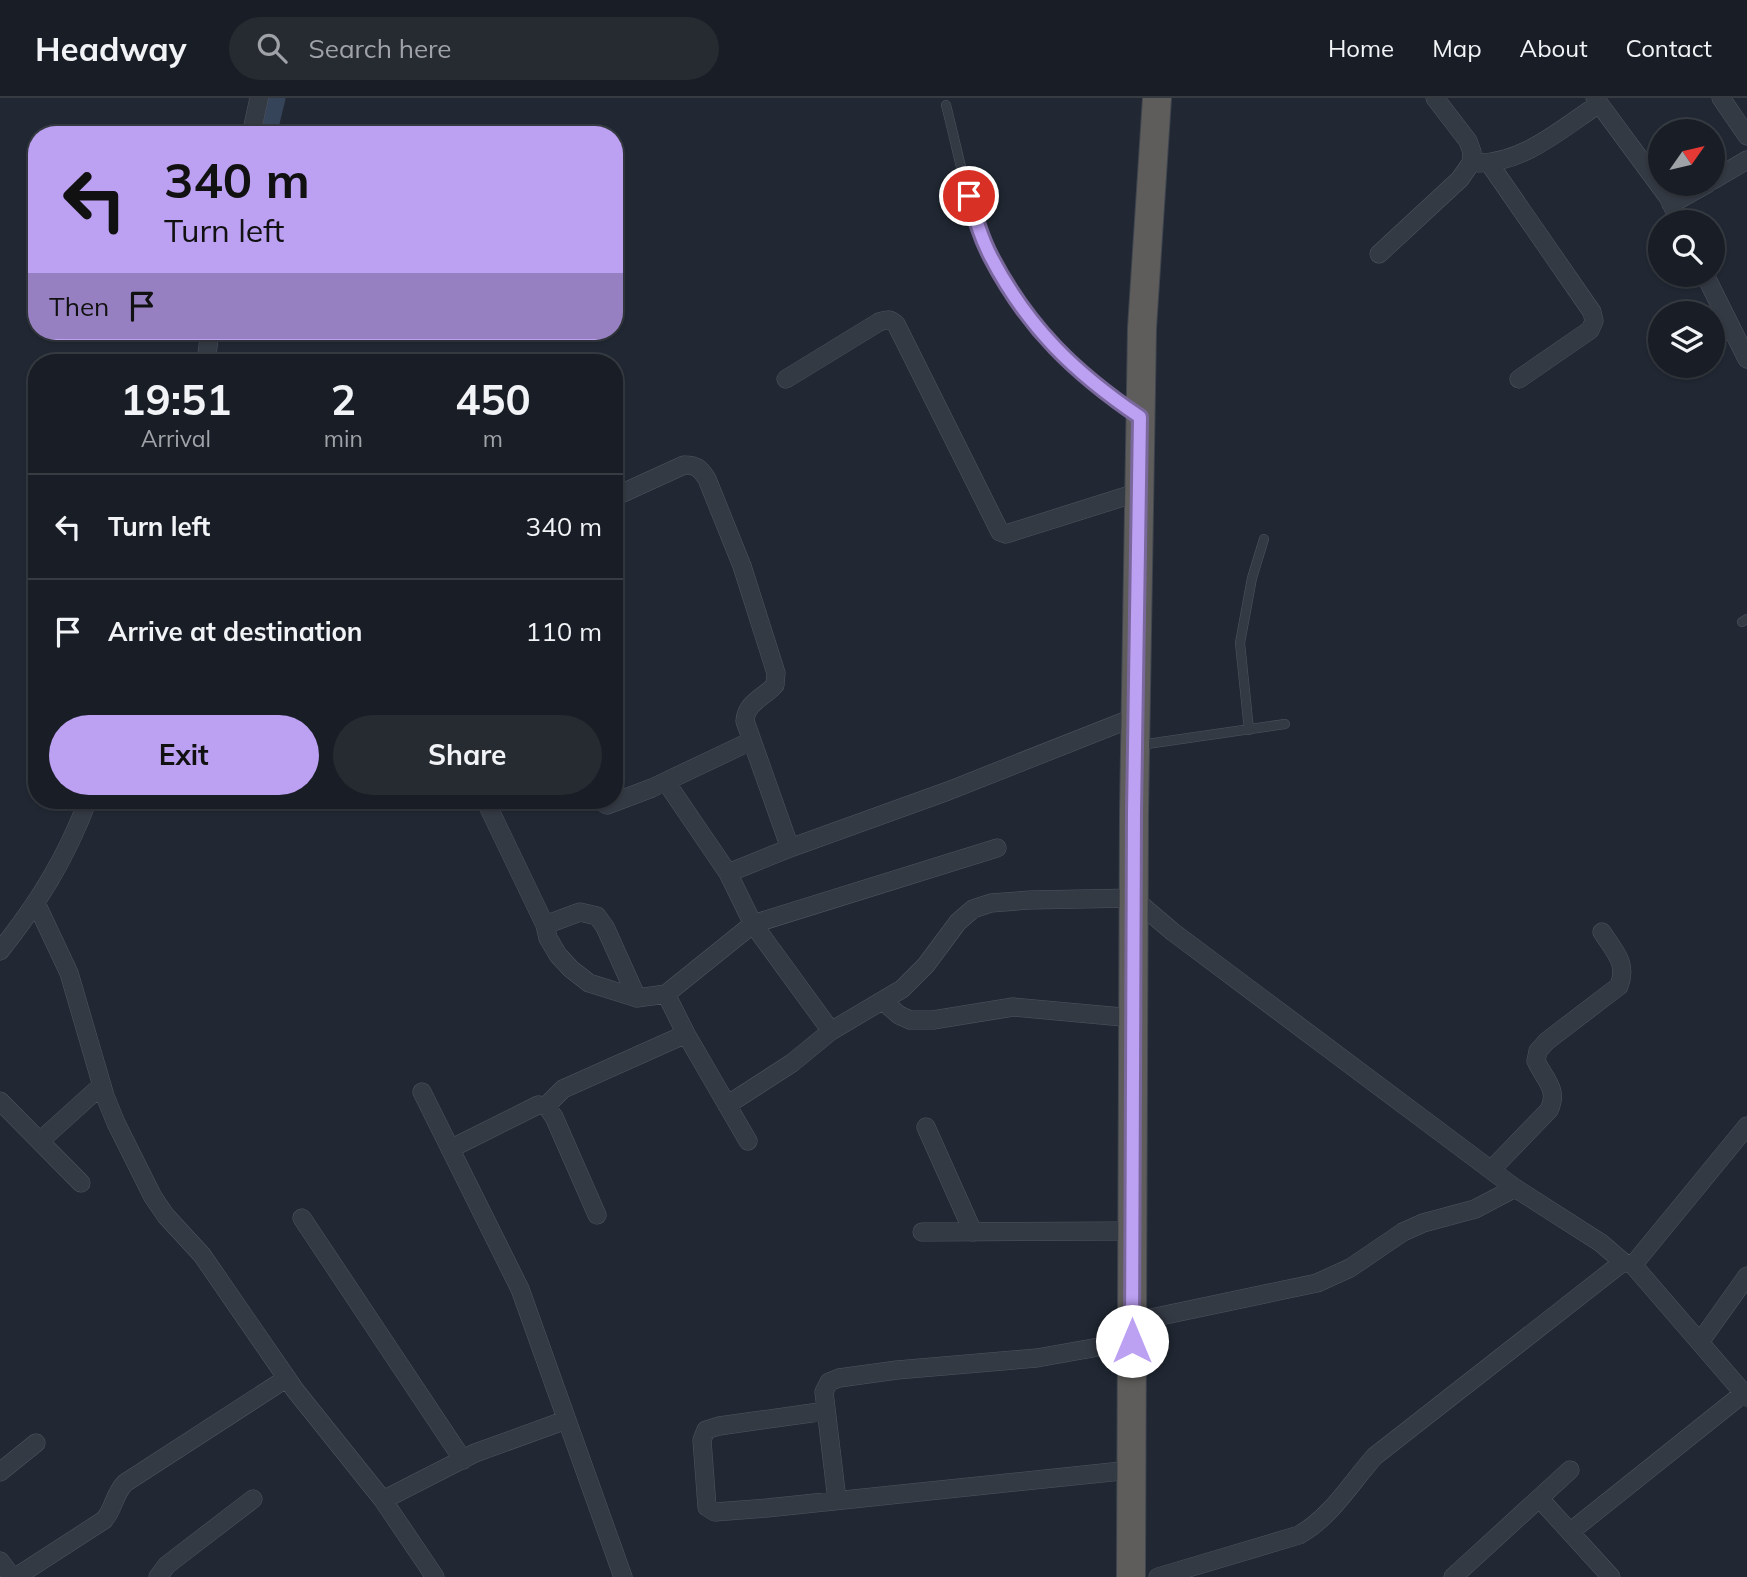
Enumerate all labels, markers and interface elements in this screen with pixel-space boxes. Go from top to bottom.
search box [229,17,719,80]
text: Headway [35,28,187,69]
icon: search [253,29,291,67]
text: Search here [309,32,451,65]
text: Home [1328,33,1394,63]
text: Map [1432,33,1482,63]
text: About [1520,33,1588,63]
text: Contact [1626,33,1712,63]
north arrow [1648,119,1726,196]
map controls [1648,119,1725,378]
text: 340 m [164,149,310,210]
icon: left [49,154,140,245]
pin [939,166,999,226]
icon: arrive [950,177,988,215]
text: Turn left [164,210,284,250]
button: search [1648,210,1725,287]
icon: arrive [123,287,161,325]
text: Then [49,290,109,323]
button: layers [1648,301,1725,378]
text: 19:51 [120,373,231,426]
text: 2 [331,373,356,426]
text: 450 [455,373,531,426]
text: Arrival [141,424,211,453]
text: min [324,424,363,453]
text: m [483,424,503,453]
icon: left [49,508,87,546]
text: Turn left [108,510,210,543]
text: 340 m [526,510,602,543]
icon: arrive [49,613,87,651]
text: Arrive at destination [108,615,363,648]
text: 110 m [526,615,602,648]
button: Exit [49,715,319,795]
button: Share [333,715,602,795]
position arrow [1095,1304,1169,1378]

